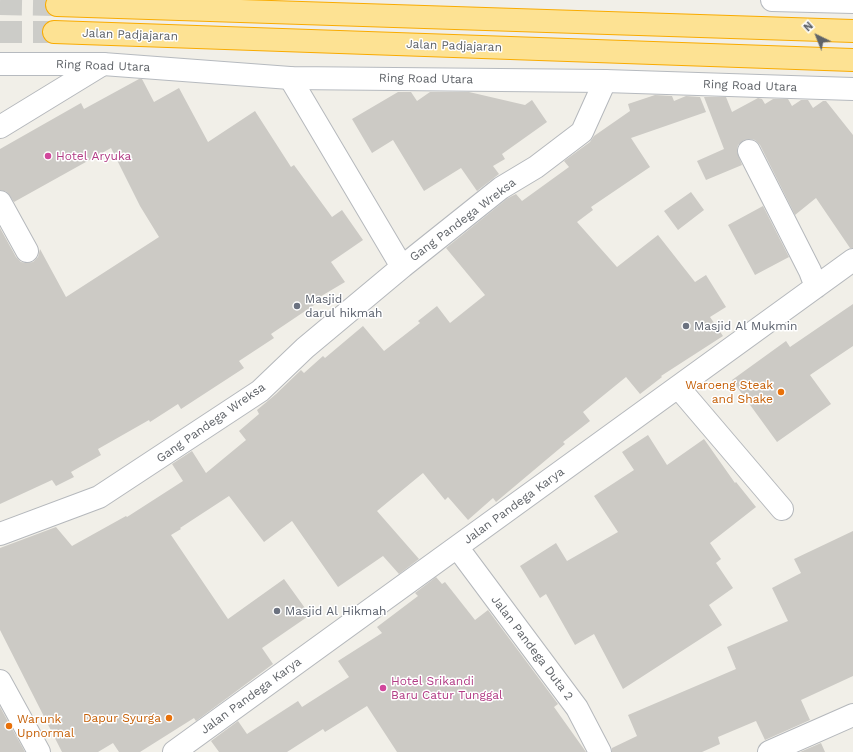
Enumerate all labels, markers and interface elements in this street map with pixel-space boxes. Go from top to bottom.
north arrow [797,16,837,56]
text: N [801,19,816,34]
street label: Jalan Padjajaran [82,26,178,44]
street label: Jalan Padjajaran [406,37,502,55]
street label: Ring Road Utara [56,57,150,75]
street label: Ring Road Utara [379,71,473,87]
street label: Ring Road Utara [703,77,797,95]
place label: Hotel Aryuka [56,149,131,163]
marker: Hotel Aryuka [43,151,53,161]
street label: Gang Pandega Wreksa [407,175,519,265]
place label: Masjid darul hikmah [305,292,382,320]
marker: Masjid darul hikmah [292,301,302,311]
place label: Masjid Al Mukmin [694,319,797,333]
marker: Masjid Al Mukmin [681,321,691,331]
place label: Waroeng Steak and Shake [685,378,773,406]
street label: Gang Pandega Wreksa [154,380,268,466]
marker: Waroeng Steak and Shake [776,387,786,397]
street label: Jalan Pandega Karya [461,465,567,547]
street label: Jalan Pandega Duta 2 [488,593,576,703]
place label: Masjid Al Hikmah [285,604,386,618]
marker: Masjid Al Hikmah [272,606,282,616]
street label: Jalan Pandega Karya [198,655,304,737]
place label: Hotel Srikandi Baru Catur Tunggal [391,674,503,702]
marker: Hotel Srikandi Baru Catur Tunggal [378,683,388,693]
place label: Dapur Syurga [83,711,161,725]
place label: Warunk Upnormal [17,712,74,740]
marker: Dapur Syurga [164,713,174,723]
marker: Warunk Upnormal [4,721,14,731]

